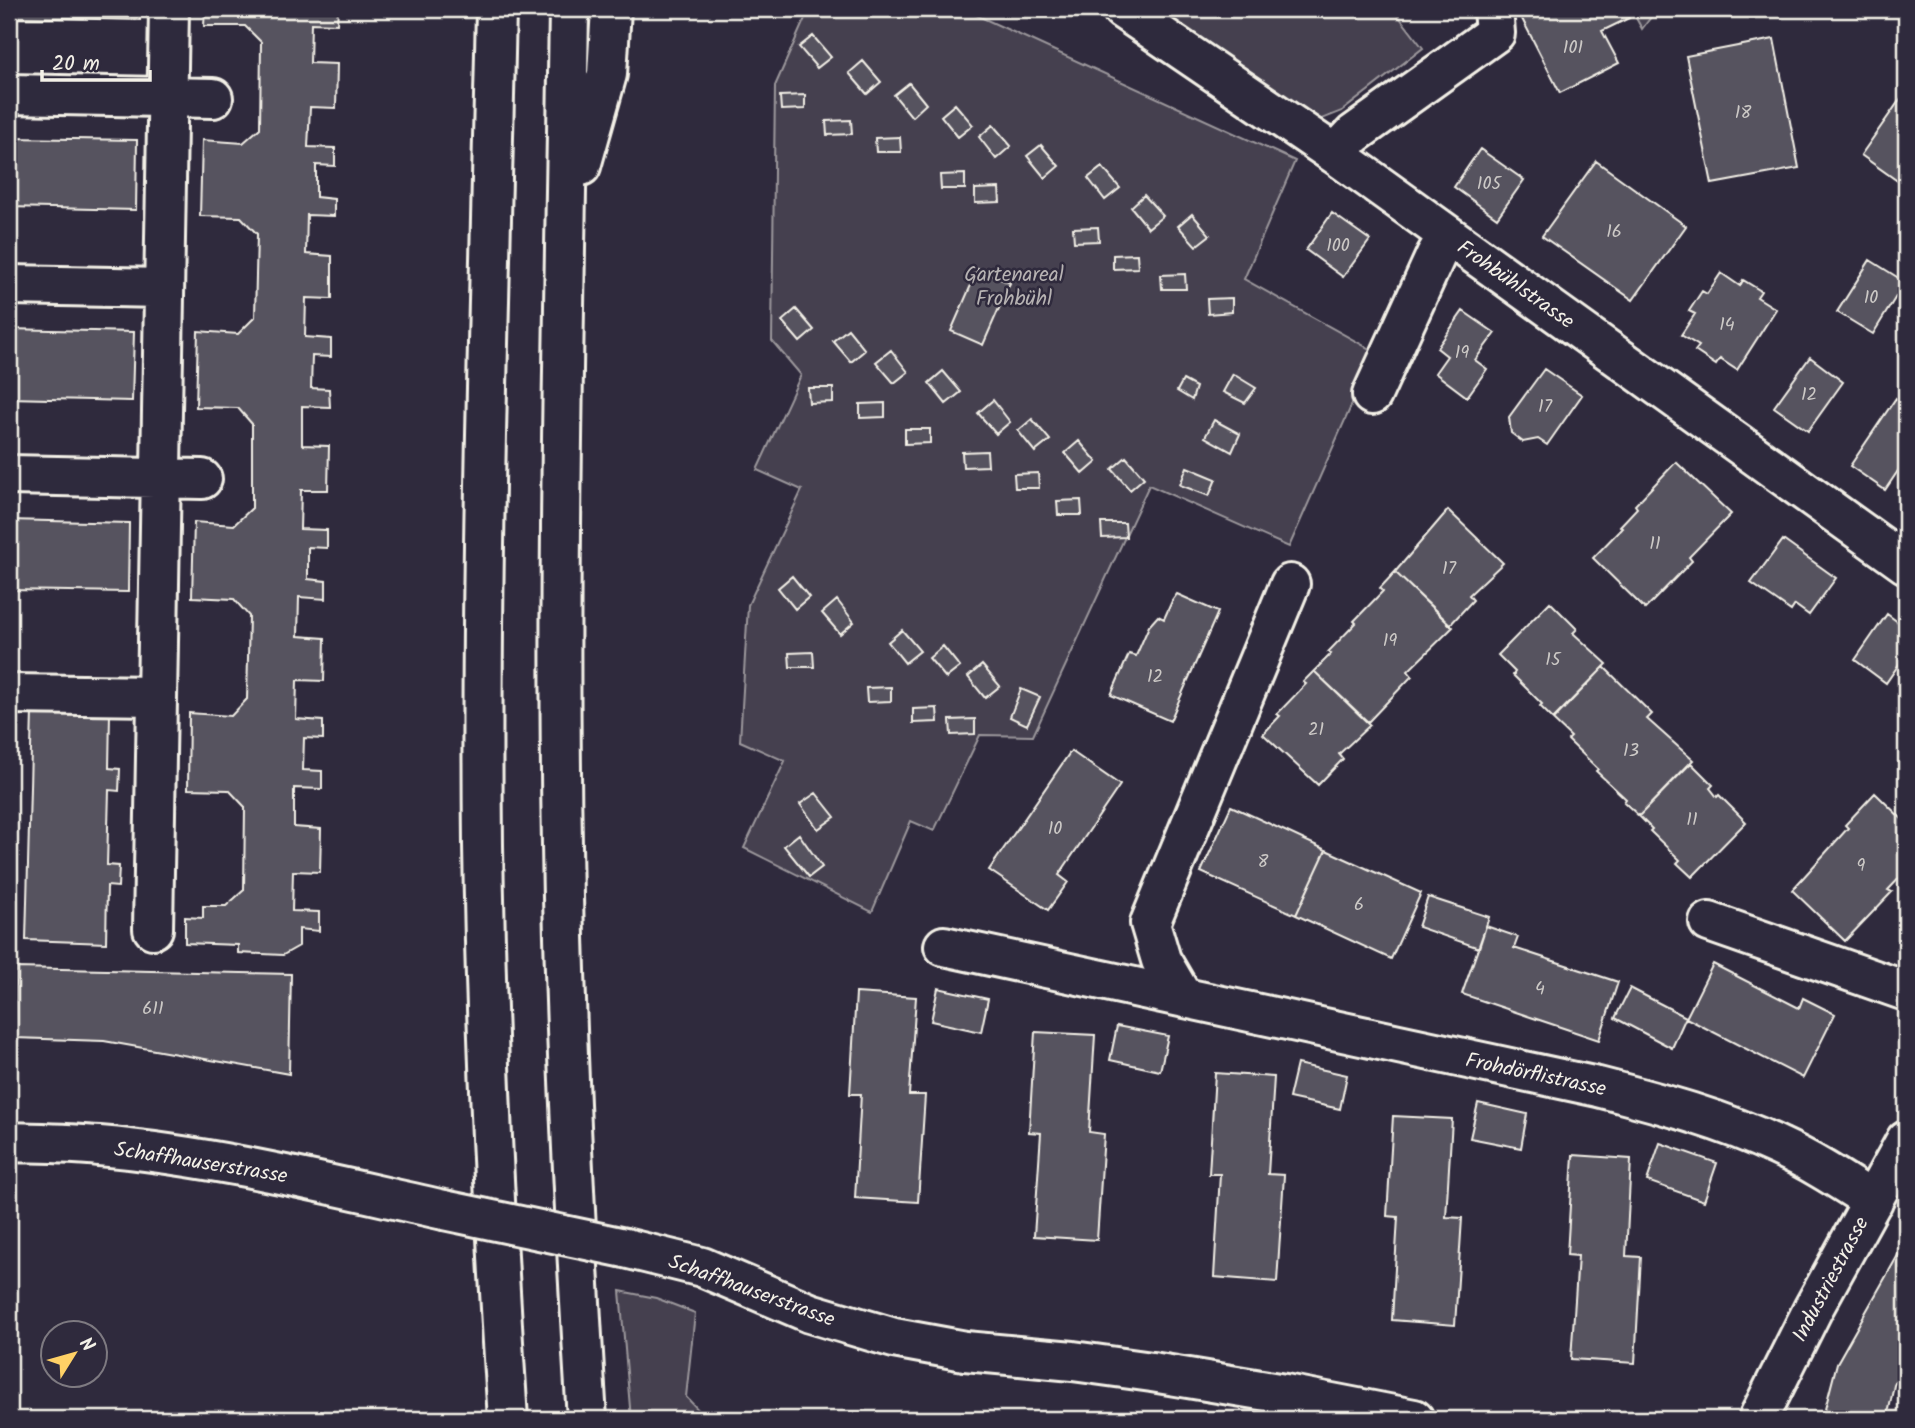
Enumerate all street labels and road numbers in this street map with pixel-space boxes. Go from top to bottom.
street label: Frohbühlstrasse [1449,232,1581,338]
street label: Frohdörflistrasse [1462,1044,1610,1107]
street label: Schaffhauserstrasse [112,1133,290,1194]
street label: Industriestrasse [1784,1211,1879,1348]
street label: Schaffhauserstrasse [664,1246,840,1337]

